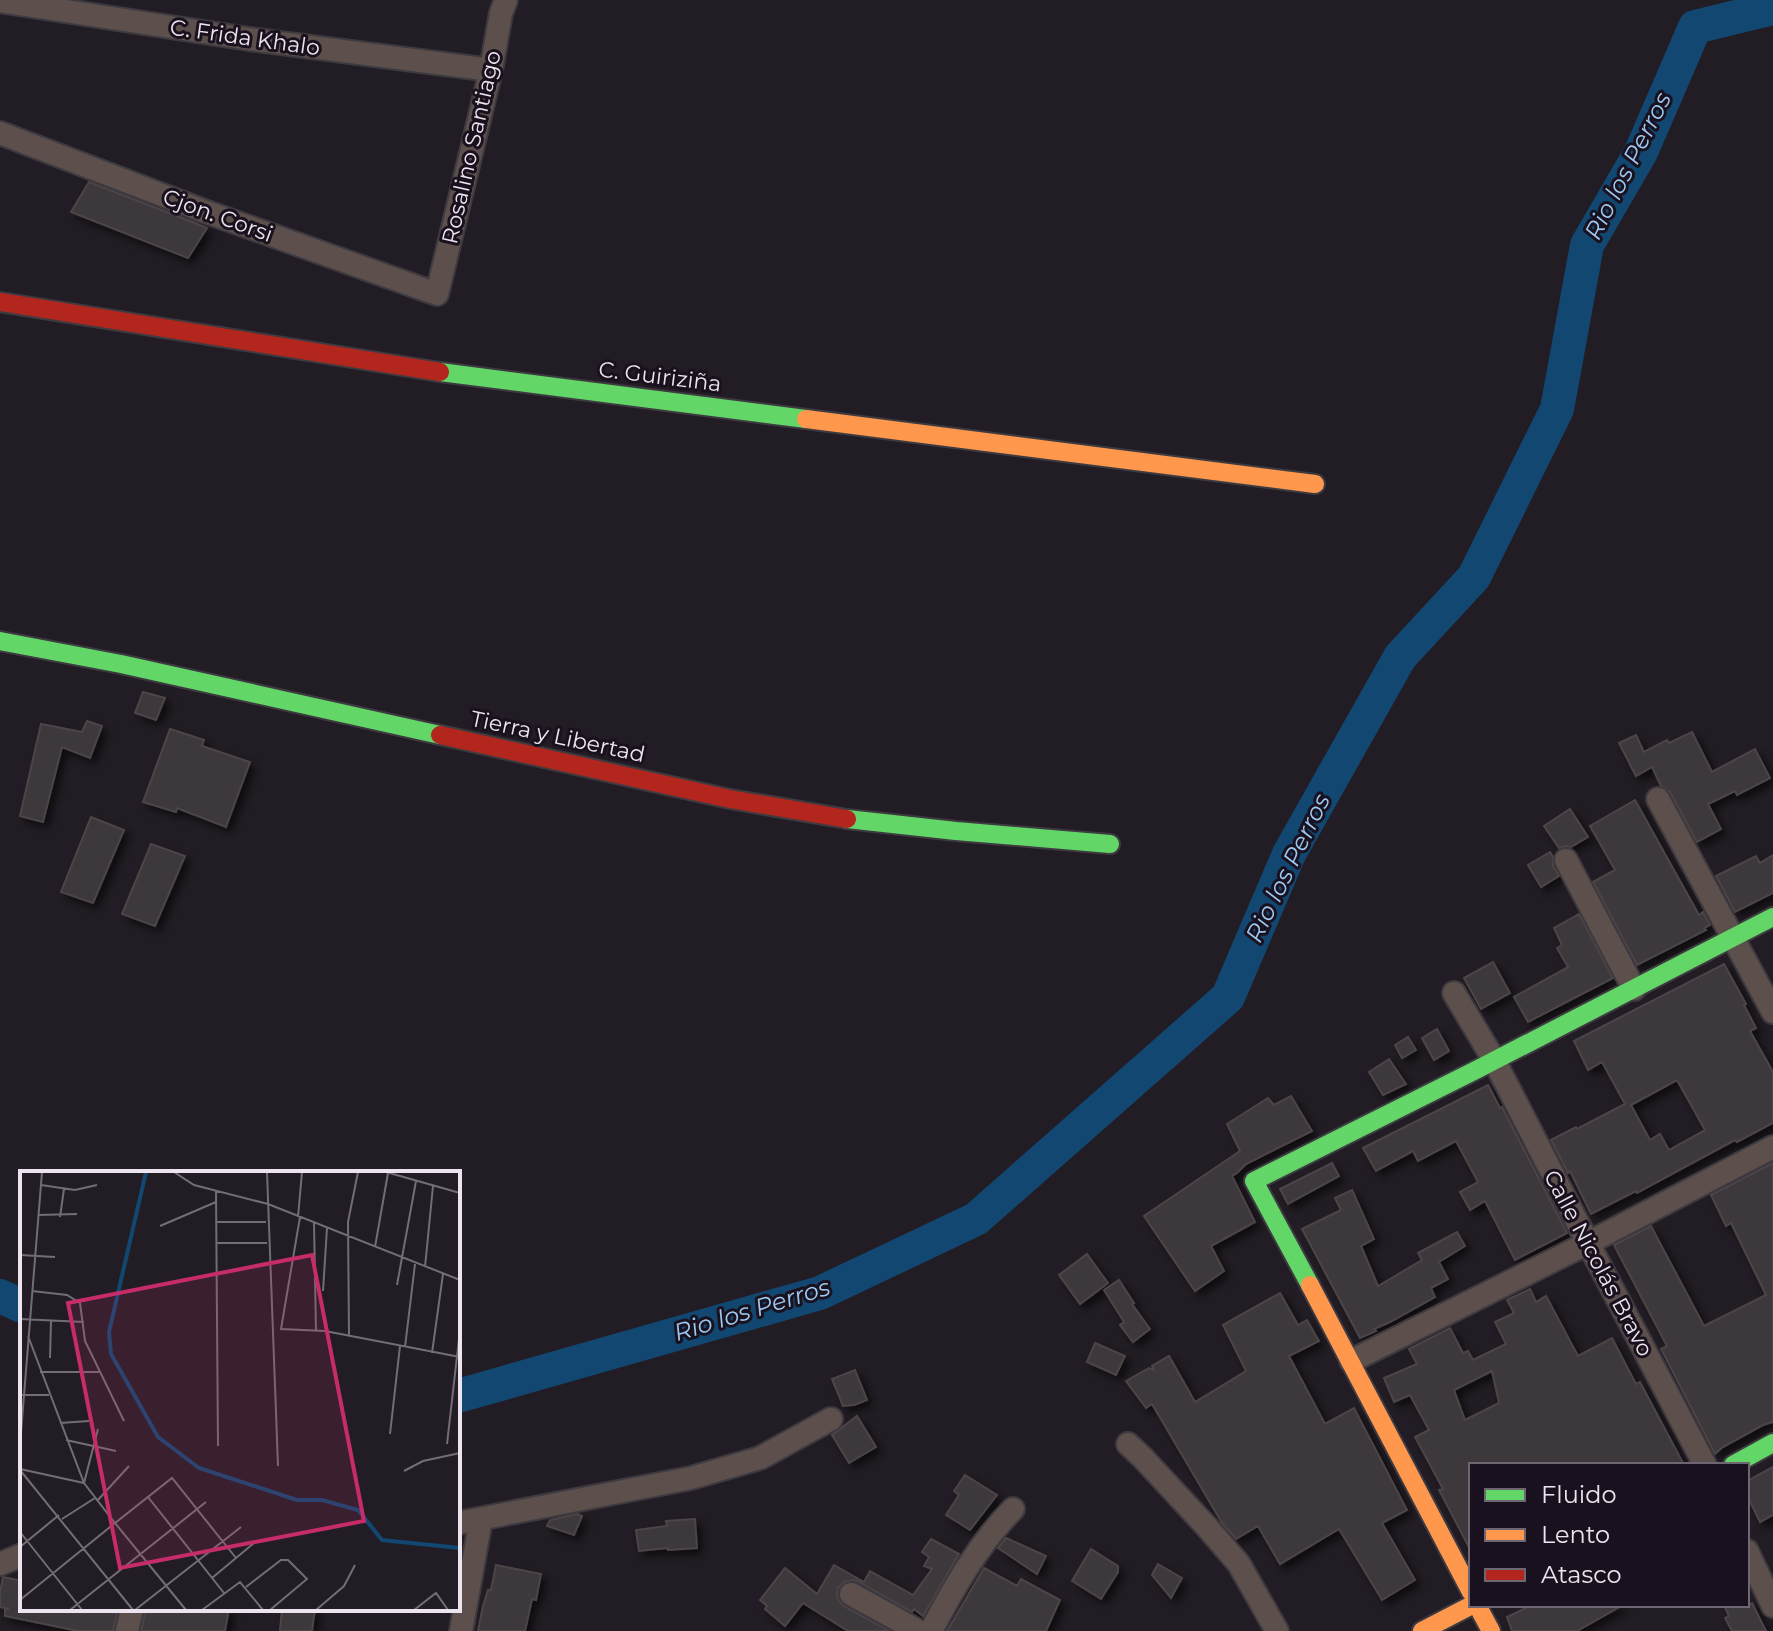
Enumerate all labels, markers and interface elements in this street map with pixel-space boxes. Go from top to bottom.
street label: C. Frida Khalo [168,14,322,61]
street label: Rosalino Santiago [436,48,507,246]
water label: Rio los Perros [1578,87,1677,244]
street label: Cjon. Corsi [159,183,277,248]
street label: C. Guiriziña [597,356,723,397]
street label: Tierra y Libertad [468,705,647,768]
water label: Rio los Perros [1239,789,1336,947]
street label: Calle Nicolás Bravo [1538,1165,1659,1361]
inset map [20,1171,460,1611]
water label: Rio los Perros [670,1272,834,1347]
legend [1469,1463,1749,1607]
text: Fluido [1541,1480,1617,1509]
text: Lento [1541,1520,1610,1549]
text: Atasco [1541,1560,1622,1589]

